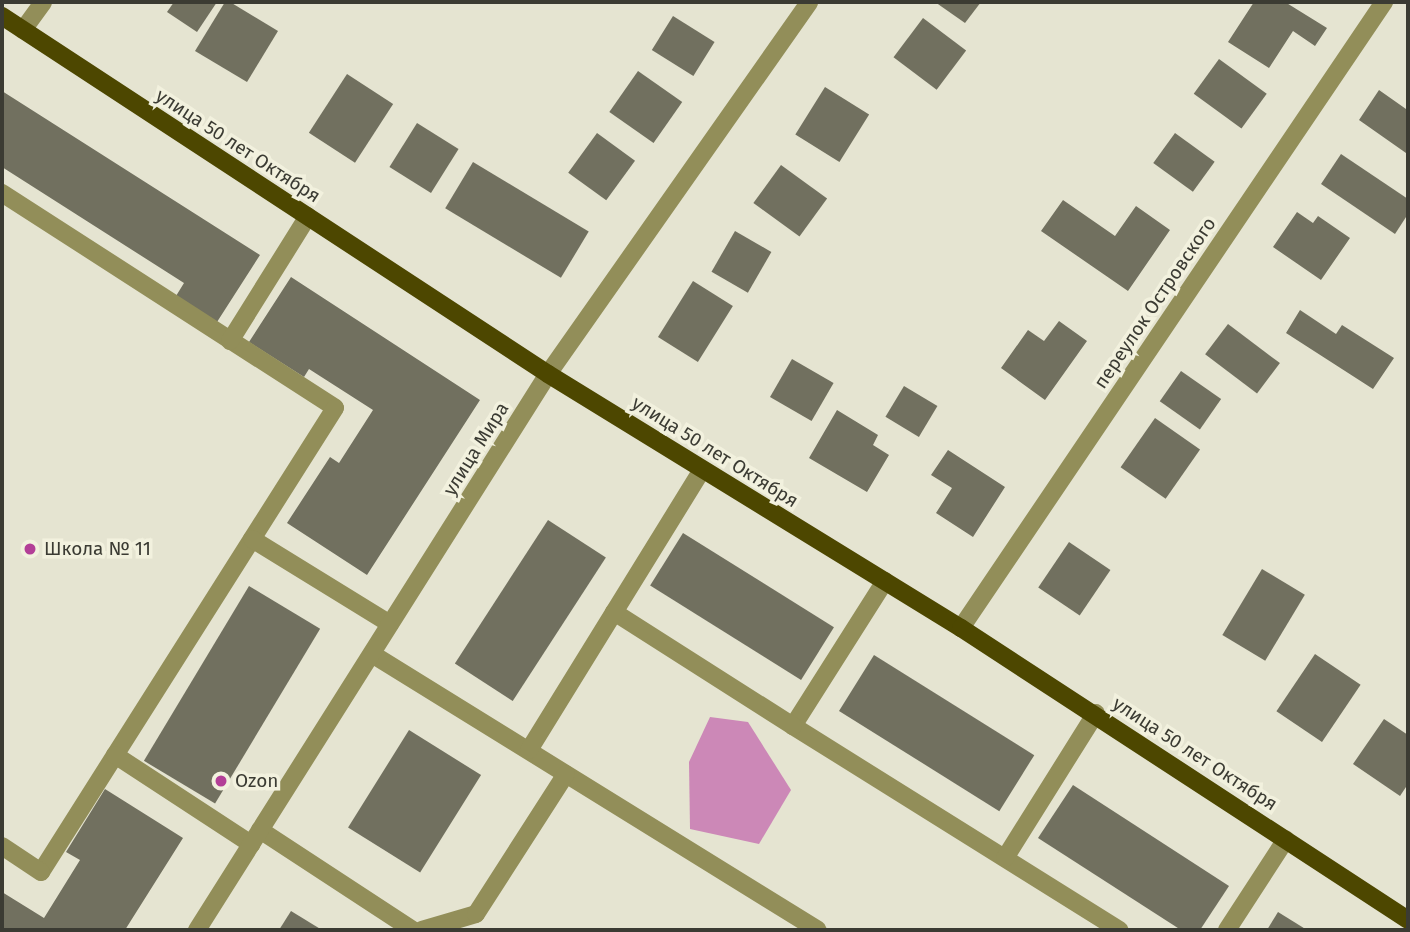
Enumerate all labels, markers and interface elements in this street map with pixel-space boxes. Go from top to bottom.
street label: улица 50 лет Октября [151,84,325,208]
street label: переулок Островского [1089,213,1221,393]
street label: улица 50 лет Октября [628,392,802,512]
street label: улица Мира [438,398,514,500]
place label: Школа № 11 [44,538,151,560]
marker: Школа № 11 [22,541,38,557]
street label: улица 50 лет Октября [1108,692,1282,816]
place label: Ozon [235,770,278,792]
marker: Ozon [213,773,229,789]

